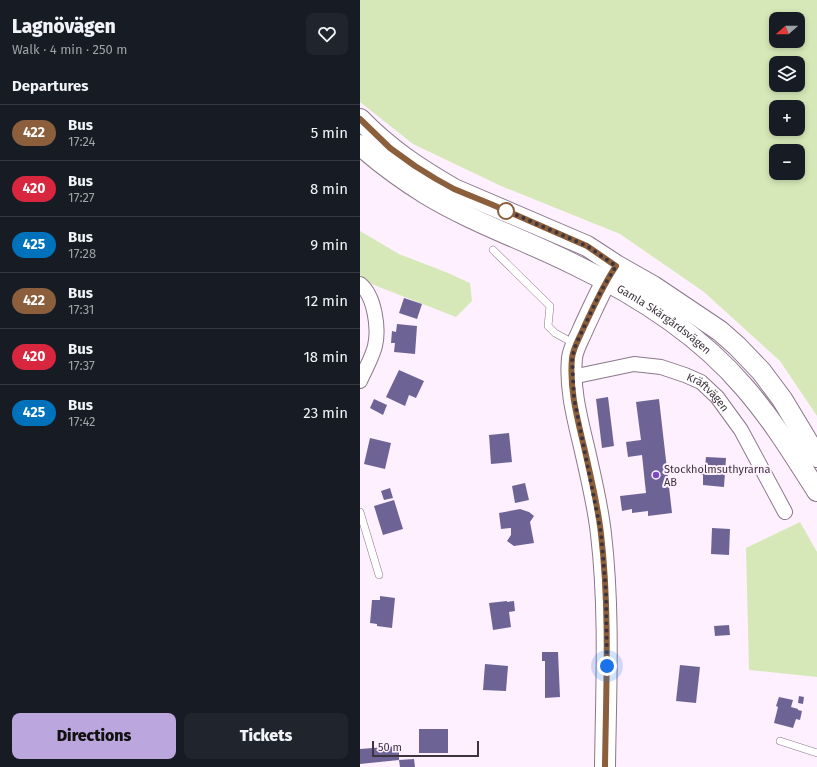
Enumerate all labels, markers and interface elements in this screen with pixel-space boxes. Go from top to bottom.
north arrow [769,12,805,48]
map controls [769,12,805,180]
button: heart [306,13,348,55]
text: Lagnövägen [12,15,116,38]
text: Walk · 4 min · 250 m [12,42,127,57]
button: layers [769,56,805,92]
text: Departures [12,77,89,95]
button: + [769,100,805,136]
text: Bus [68,116,93,134]
text: 422 [23,124,45,141]
text: 5 min [311,124,348,142]
text: 17:24 [68,134,96,149]
button: − [769,144,805,180]
text: Bus [68,172,93,190]
text: 420 [22,180,46,197]
text: 8 min [310,180,348,198]
text: 17:27 [68,190,95,205]
unlabelled marker [497,202,515,220]
text: Bus [68,228,93,246]
text: 425 [23,236,45,253]
text: 9 min [310,236,348,254]
text: 17:28 [68,246,96,261]
street label: Gamla Skärgårdsvägen [615,282,714,357]
text: Bus [68,284,93,302]
text: 422 [23,292,45,309]
text: 12 min [304,292,348,310]
text: 17:31 [68,302,94,317]
text: Bus [68,340,93,358]
text: 420 [22,348,46,365]
text: 18 min [303,348,348,366]
text: 17:37 [68,358,95,373]
street label: Kräftvägen [685,370,732,414]
text: Bus [68,396,93,414]
text: 425 [23,404,45,421]
text: 23 min [303,404,348,422]
text: 17:42 [68,414,96,429]
place label: Stockholmsuthyrarna AB [664,463,770,489]
marker: Stockholmsuthyrarna AB [651,470,661,480]
your location [597,656,617,676]
button: Directions [12,713,176,759]
button: Tickets [184,713,348,759]
scale bar [372,739,479,758]
text: 50 m [378,741,402,754]

